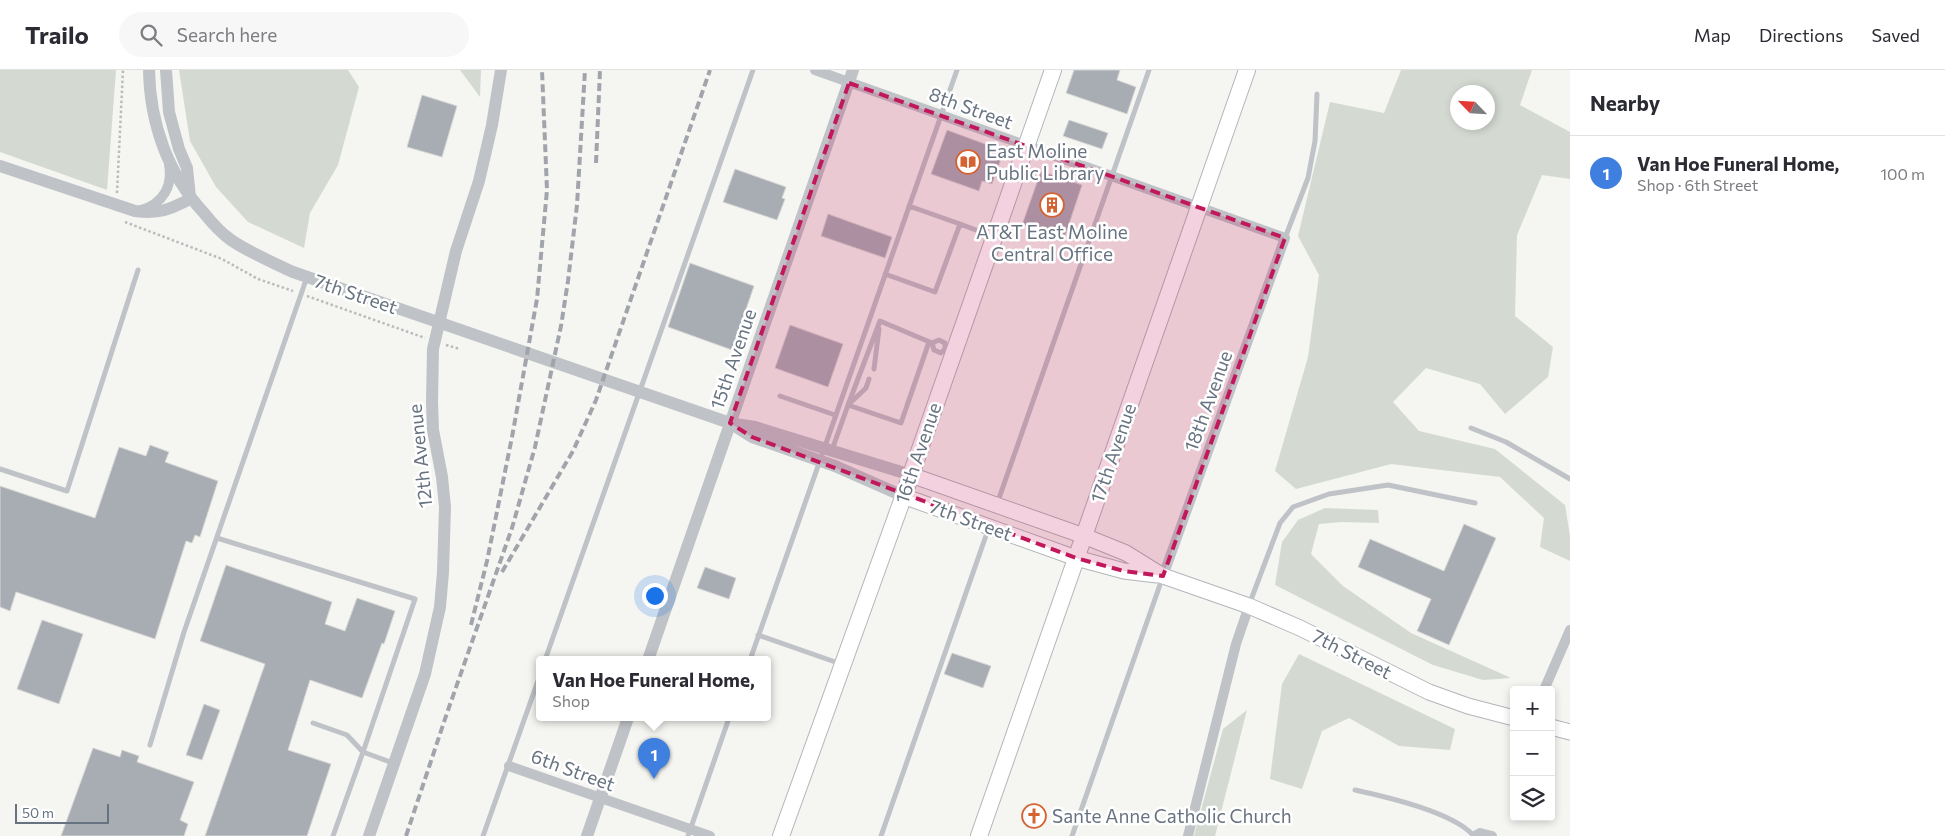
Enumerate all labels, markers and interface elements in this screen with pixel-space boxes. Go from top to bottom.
search box [119,12,469,57]
text: Trailo [25,20,89,49]
icon: search [137,21,165,49]
text: Search here [177,23,277,46]
text: Map [1694,24,1731,46]
text: Directions [1759,24,1843,46]
text: Saved [1871,24,1920,46]
street label: 8th Street [926,82,1016,133]
north arrow [1450,85,1495,130]
text: Nearby [1590,90,1660,115]
place label: East Moline Public Library [986,139,1104,184]
library icon: East Moline Public Library [955,149,981,175]
text: Van Hoe Funeral Home, [1637,152,1839,175]
text: 1 [1602,164,1610,183]
text: 100 m [1880,164,1925,183]
text: Shop · 6th Street [1637,175,1758,194]
building icon: AT&T East Moline Central Office [1039,192,1065,218]
place label: AT&T East Moline Central Office [976,220,1128,265]
street label: 7th Street [312,269,401,318]
street label: 15th Avenue [705,306,760,412]
street label: 18th Avenue [1179,347,1236,454]
street label: 16th Avenue [890,399,946,506]
street label: 17th Avenue [1085,400,1140,506]
street label: 12th Avenue [403,403,436,509]
street label: 7th Street [927,494,1016,545]
your location [642,583,668,609]
street label: 7th Street [1309,624,1396,683]
popup [536,656,771,721]
text: Van Hoe Funeral Home, [552,668,755,691]
map controls [1510,686,1555,821]
button: + [1510,686,1555,731]
text: Shop [552,691,590,710]
button: − [1510,731,1555,776]
pin: 1 [638,738,670,779]
street label: 6th Street [528,744,618,795]
button: layers [1510,776,1555,821]
scale bar [15,801,109,824]
church icon: Sante Anne Catholic Church [1021,803,1047,829]
text: 50 m [22,804,54,821]
place label: Sante Anne Catholic Church [1052,804,1292,827]

